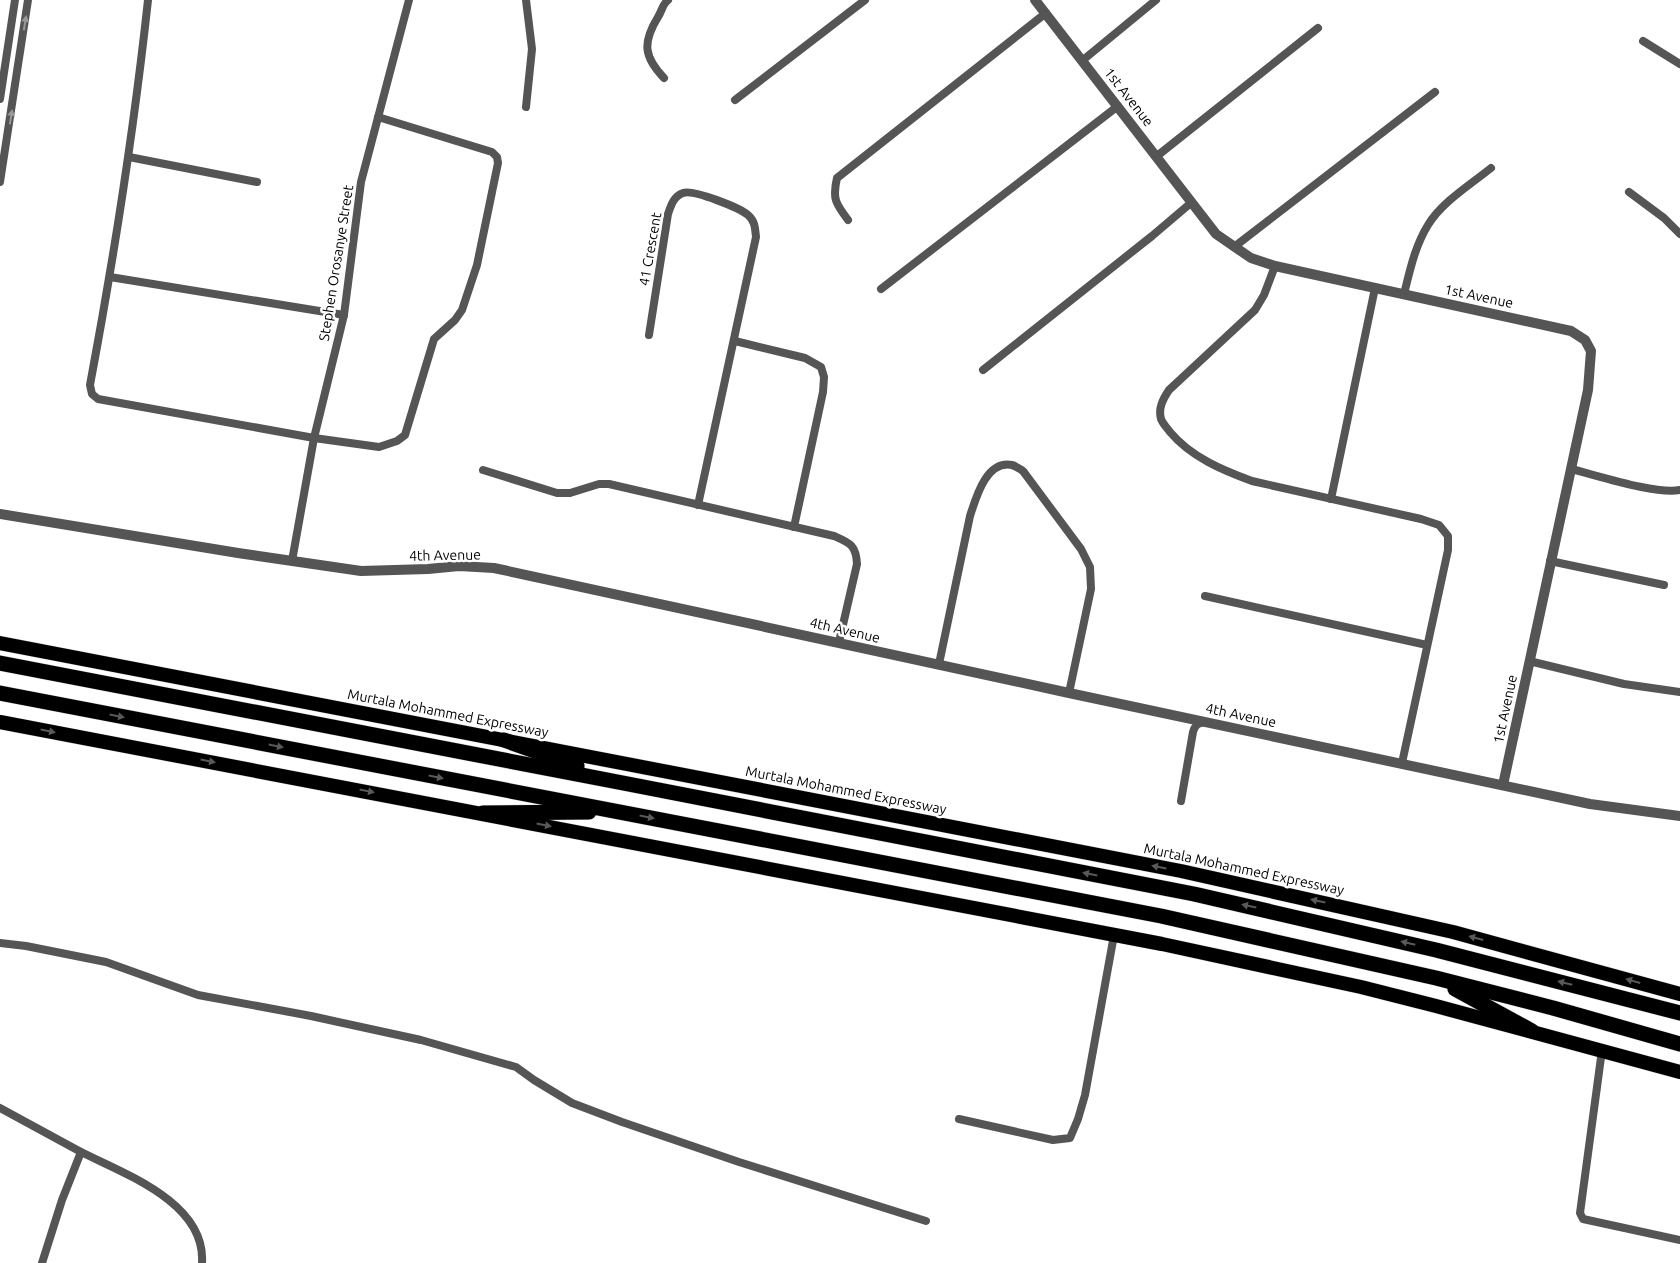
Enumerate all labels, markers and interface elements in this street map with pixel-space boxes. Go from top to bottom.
one-way arrow [21,14,29,30]
street label: 1st Avenue [1101,65,1157,129]
one-way arrow [7,109,15,125]
street label: Stephen Orosanye Street [316,183,356,342]
street label: 41 Crescent [636,211,664,287]
street label: 1st Avenue [1443,281,1515,311]
street label: 4th Avenue [409,546,481,564]
street label: 4th Avenue [808,614,882,646]
street label: 1st Avenue [1490,673,1520,745]
street label: Murtala Mohammed Expressway [346,686,550,740]
street label: 4th Avenue [1204,700,1278,730]
one-way arrow [109,712,125,720]
one-way arrow [40,727,56,735]
one-way arrow [269,743,285,751]
one-way arrow [200,757,215,765]
street label: Murtala Mohammed Expressway [744,763,948,817]
one-way arrow [428,773,444,781]
one-way arrow [360,788,376,796]
one-way arrow [639,813,655,821]
one-way arrow [536,822,552,830]
street label: Murtala Mohammed Expressway [1142,840,1346,898]
one-way arrow [1152,863,1167,871]
one-way arrow [1083,870,1098,878]
one-way arrow [1311,897,1326,905]
one-way arrow [1241,902,1257,910]
one-way arrow [1469,934,1484,942]
one-way arrow [1400,939,1415,947]
one-way arrow [1626,977,1641,985]
one-way arrow [1558,978,1573,986]

